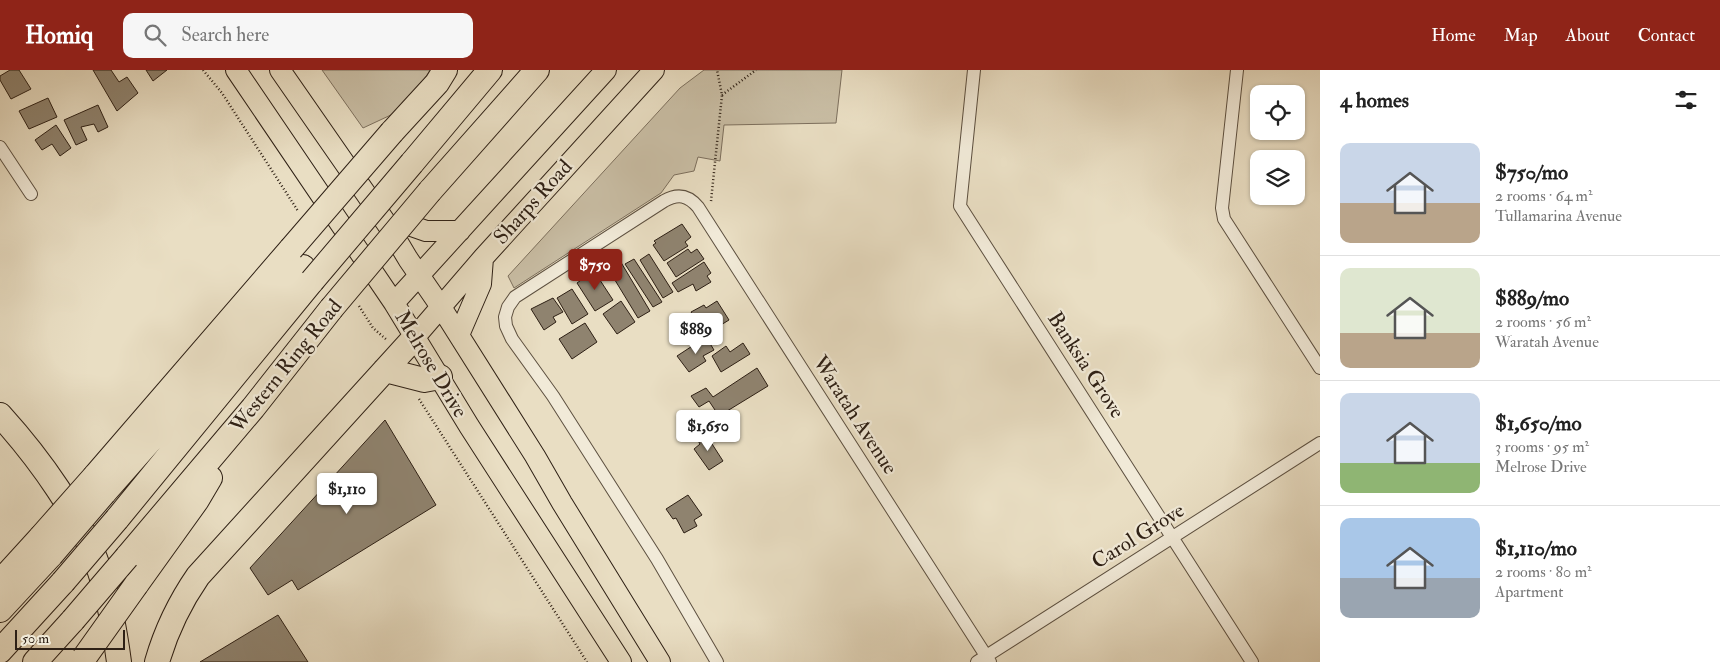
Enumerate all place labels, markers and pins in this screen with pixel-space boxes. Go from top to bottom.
pin: $750 [565,248,625,291]
pin: $889 [666,312,726,355]
pin: $1,650 [667,410,749,452]
pin: $1,110 [306,472,388,515]

